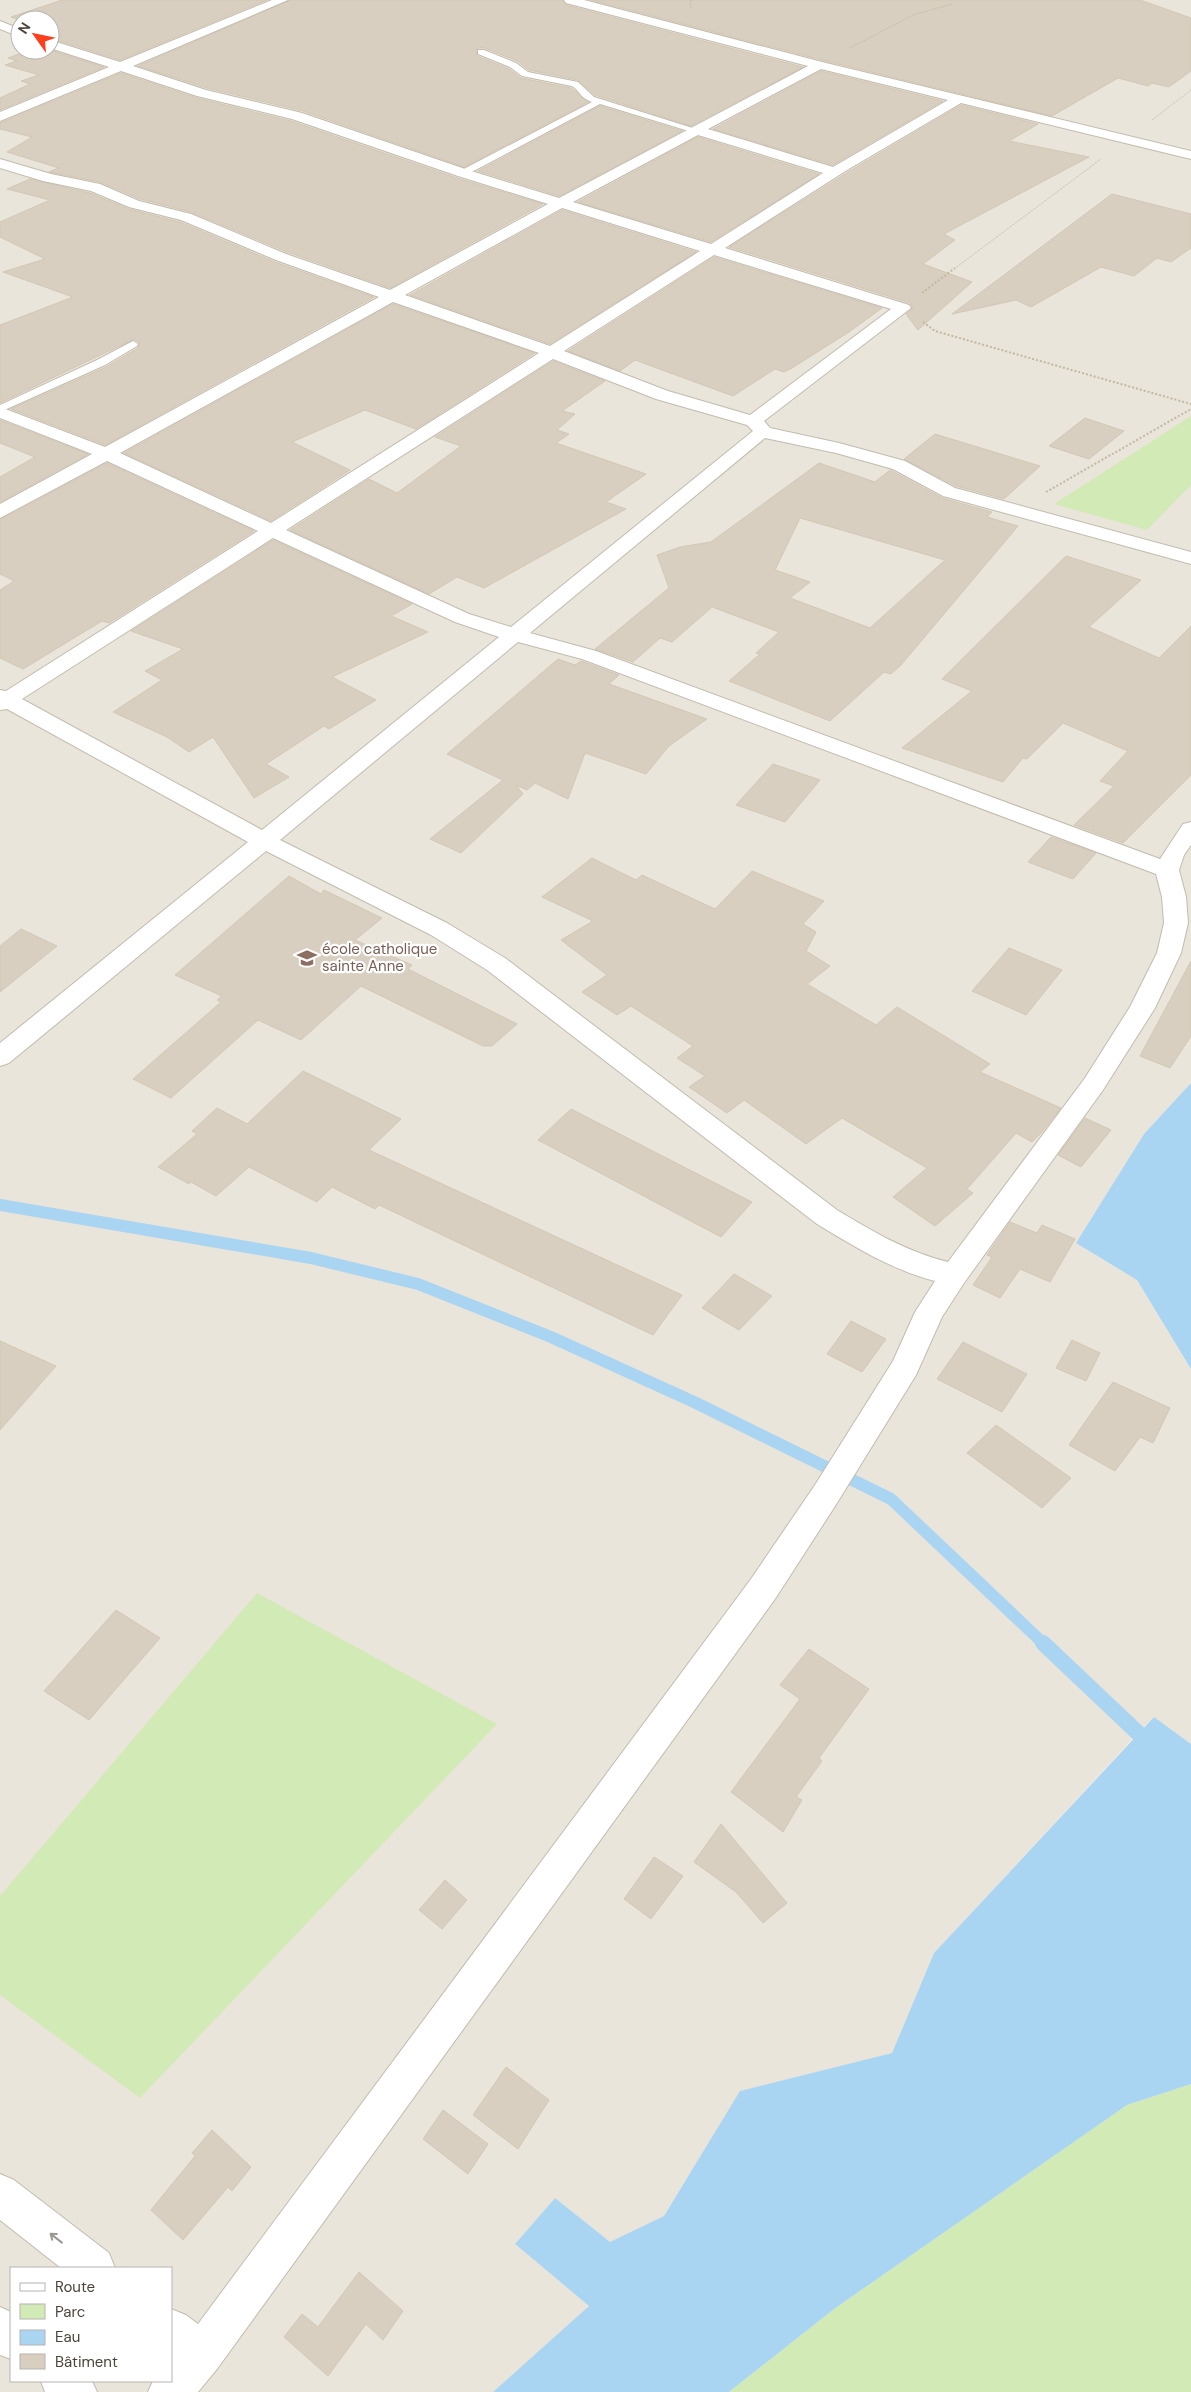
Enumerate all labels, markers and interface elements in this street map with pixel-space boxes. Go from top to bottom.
north arrow [10,10,60,60]
text: N [14,19,34,37]
place label: école catholique sainte Anne [322,939,437,976]
school or university icon: école catholique sainte Anne [296,947,318,969]
one-way arrow [49,2233,62,2244]
legend [10,2267,172,2382]
text: Route [55,2277,95,2297]
text: Parc [55,2302,85,2322]
text: Eau [55,2327,80,2347]
text: Bâtiment [55,2352,118,2372]

